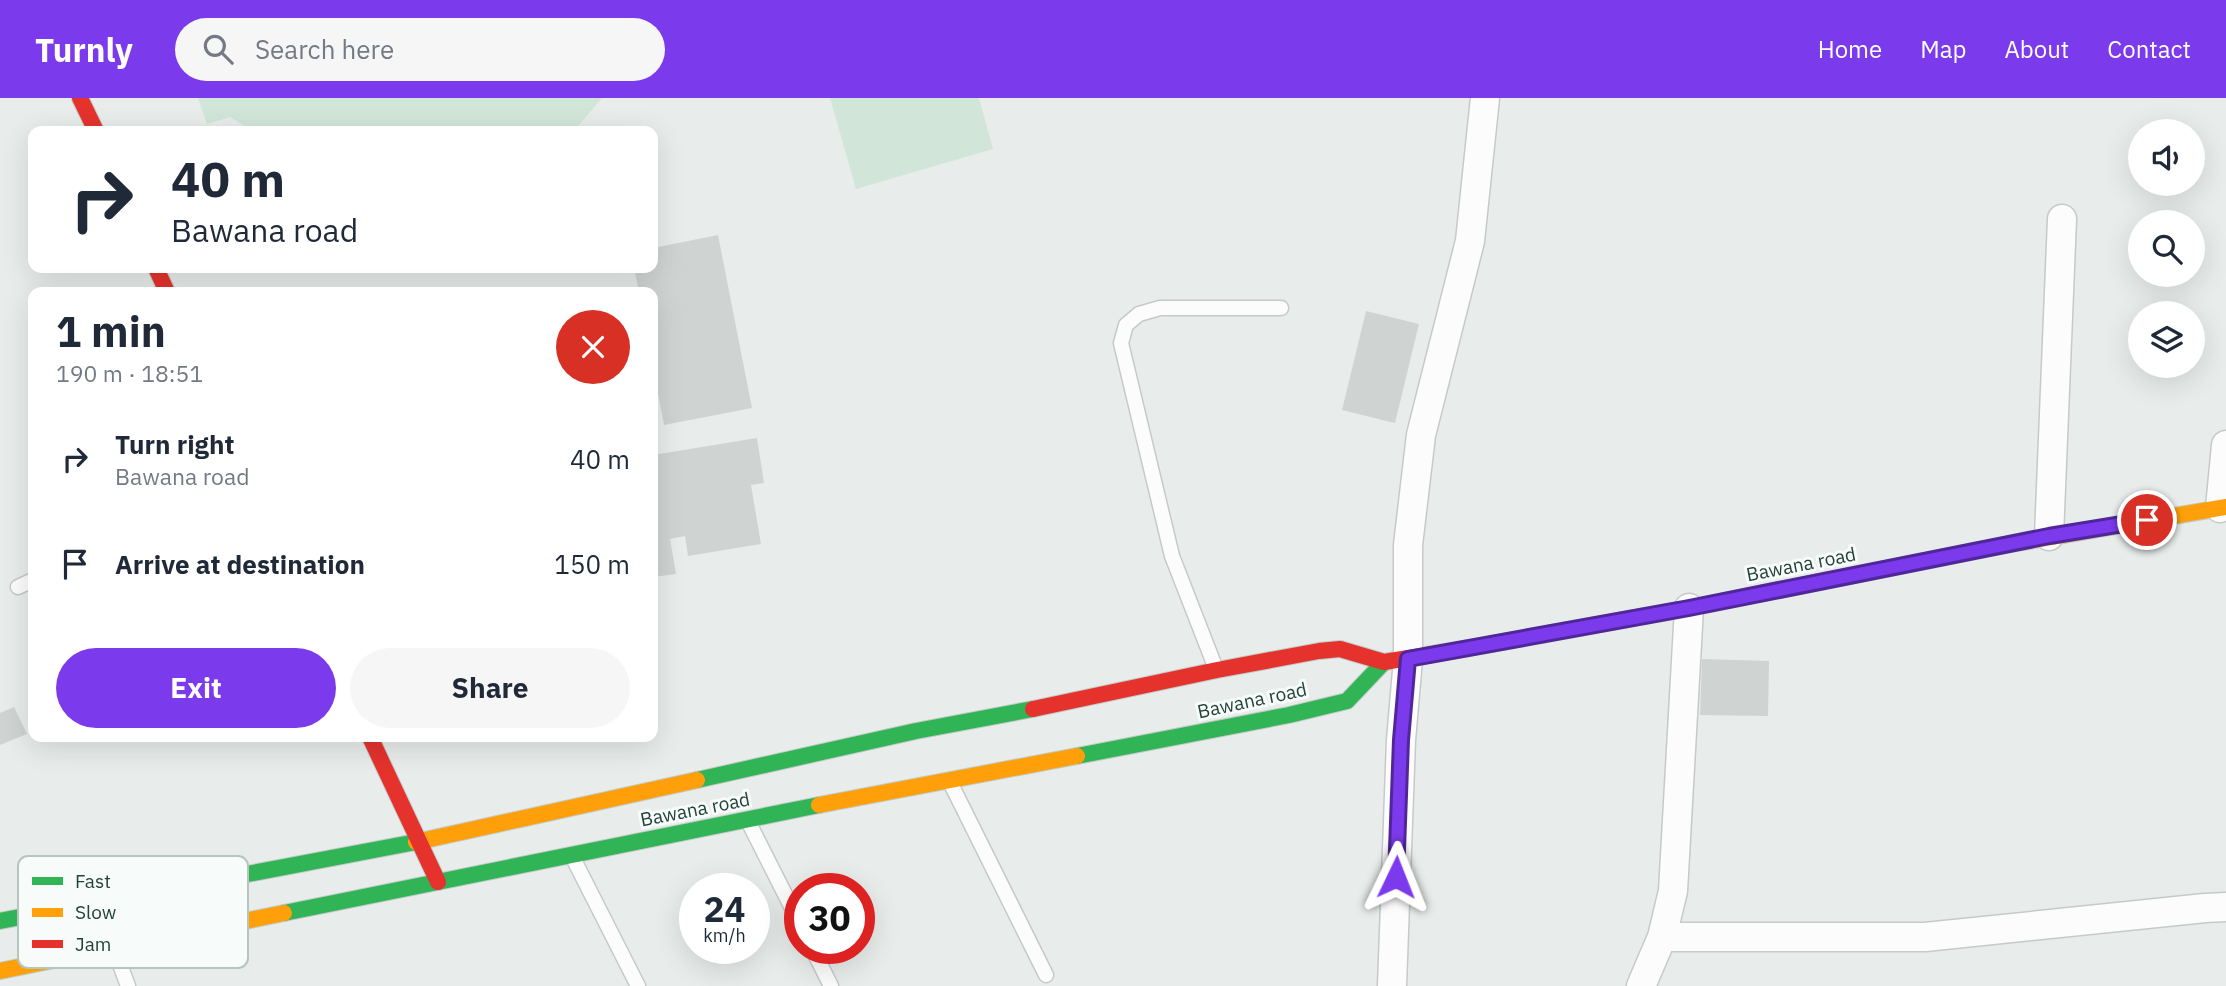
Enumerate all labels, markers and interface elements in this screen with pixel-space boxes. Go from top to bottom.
search box [175,18,665,81]
text: Turnly [35,28,133,71]
icon: search [199,30,237,68]
text: Search here [255,32,394,66]
text: Home [1818,33,1882,65]
text: Map [1920,33,1966,65]
text: About [2004,33,2069,65]
text: Contact [2107,33,2191,65]
map controls [2128,119,2205,378]
button: sound [2128,119,2205,196]
text: 40 m [171,147,285,210]
icon: right [56,154,147,245]
text: Bawana road [171,209,358,251]
button: search [2128,210,2205,287]
button: layers [2128,301,2205,378]
text: 1 min [56,304,166,359]
button: close [556,310,630,384]
text: 190 m · 18:51 [56,358,203,388]
text: Turn right [115,427,234,461]
icon: right [56,440,94,478]
text: 40 m [570,442,630,476]
text: Bawana road [115,461,250,491]
pin [2117,490,2177,550]
icon: arrive [2128,501,2166,539]
street label: Bawana road [1744,542,1858,586]
icon: arrive [56,545,94,583]
text: Arrive at destination [115,547,365,581]
text: 150 m [554,547,630,581]
button: Exit [56,648,336,728]
button: Share [350,648,630,728]
street label: Bawana road [1195,677,1309,723]
street label: Bawana road [638,787,752,831]
position arrow [1359,840,1433,914]
legend [18,856,248,968]
text: Fast [75,869,111,893]
speed limit sign: 30 [784,873,875,964]
text: 24 [703,886,746,932]
text: Slow [75,900,116,924]
text: km/h [703,924,746,947]
text: Jam [75,932,111,956]

